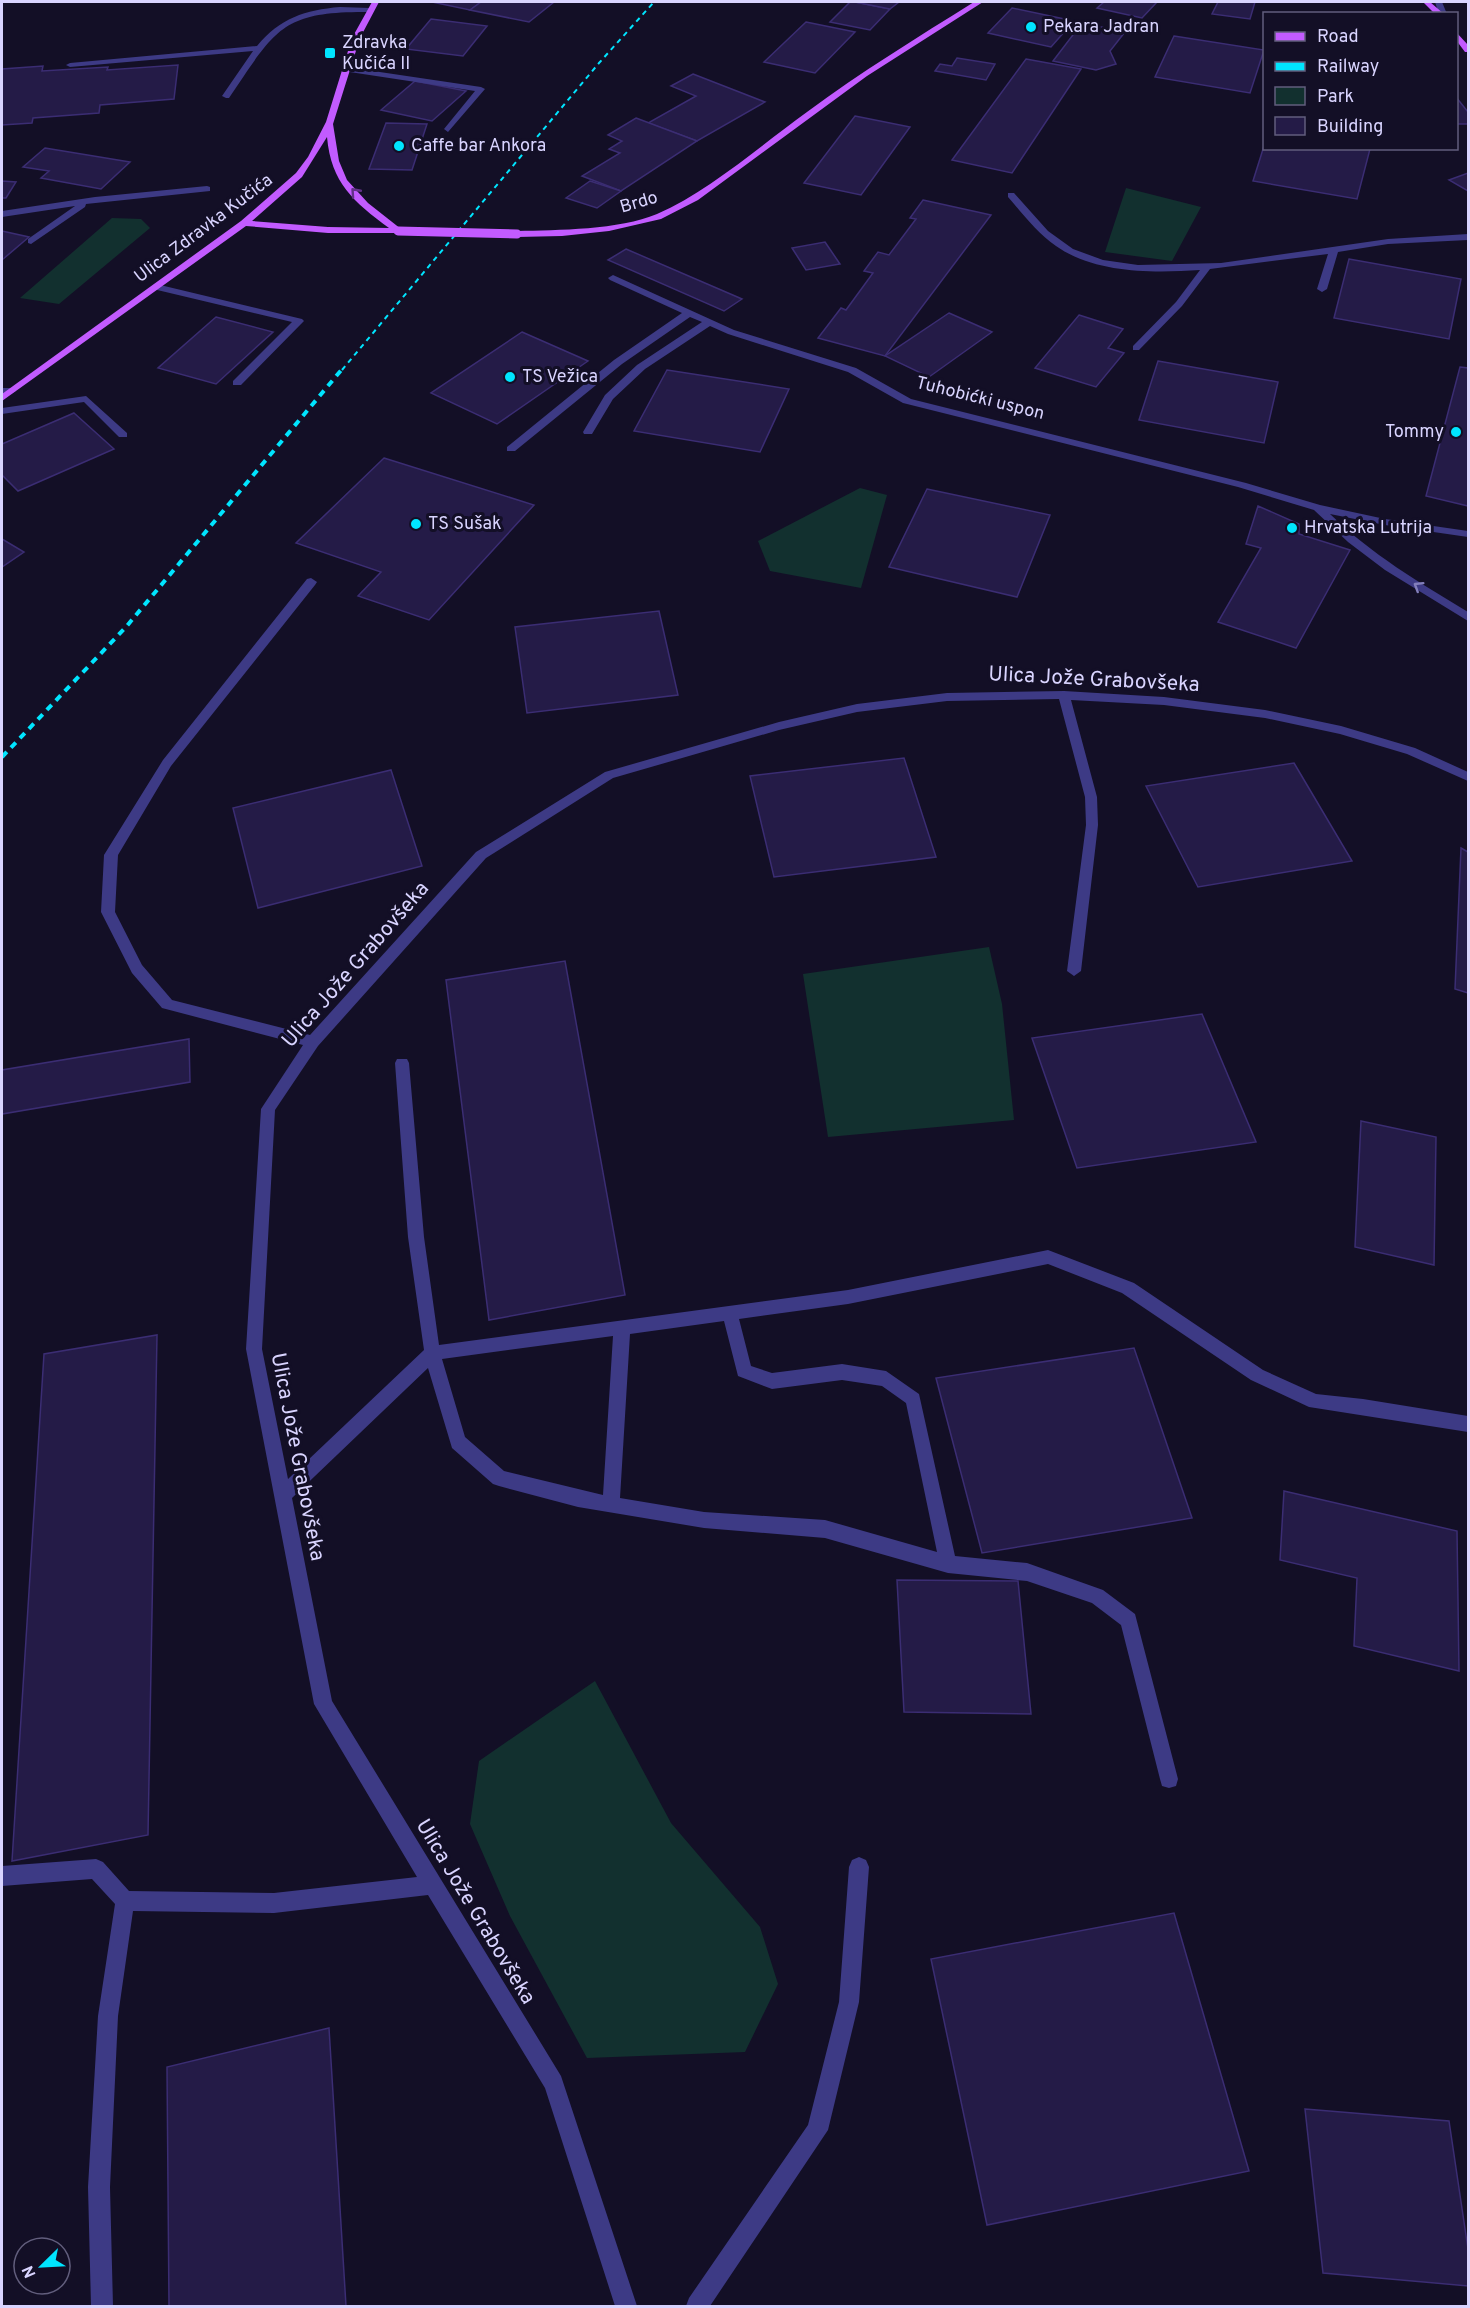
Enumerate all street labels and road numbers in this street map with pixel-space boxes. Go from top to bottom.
street label: Ulica Zdravka Kučića [130,169,278,289]
street label: Brdo [617,187,661,219]
street label: Tuhobićki uspon [913,372,1047,426]
street label: Ulica Jože Grabovšeka [988,661,1200,699]
street label: Ulica Jože Grabovšeka [276,876,436,1054]
street label: Ulica Jože Grabovšeka [264,1351,330,1563]
street label: Ulica Jože Grabovšeka [409,1814,541,2010]

